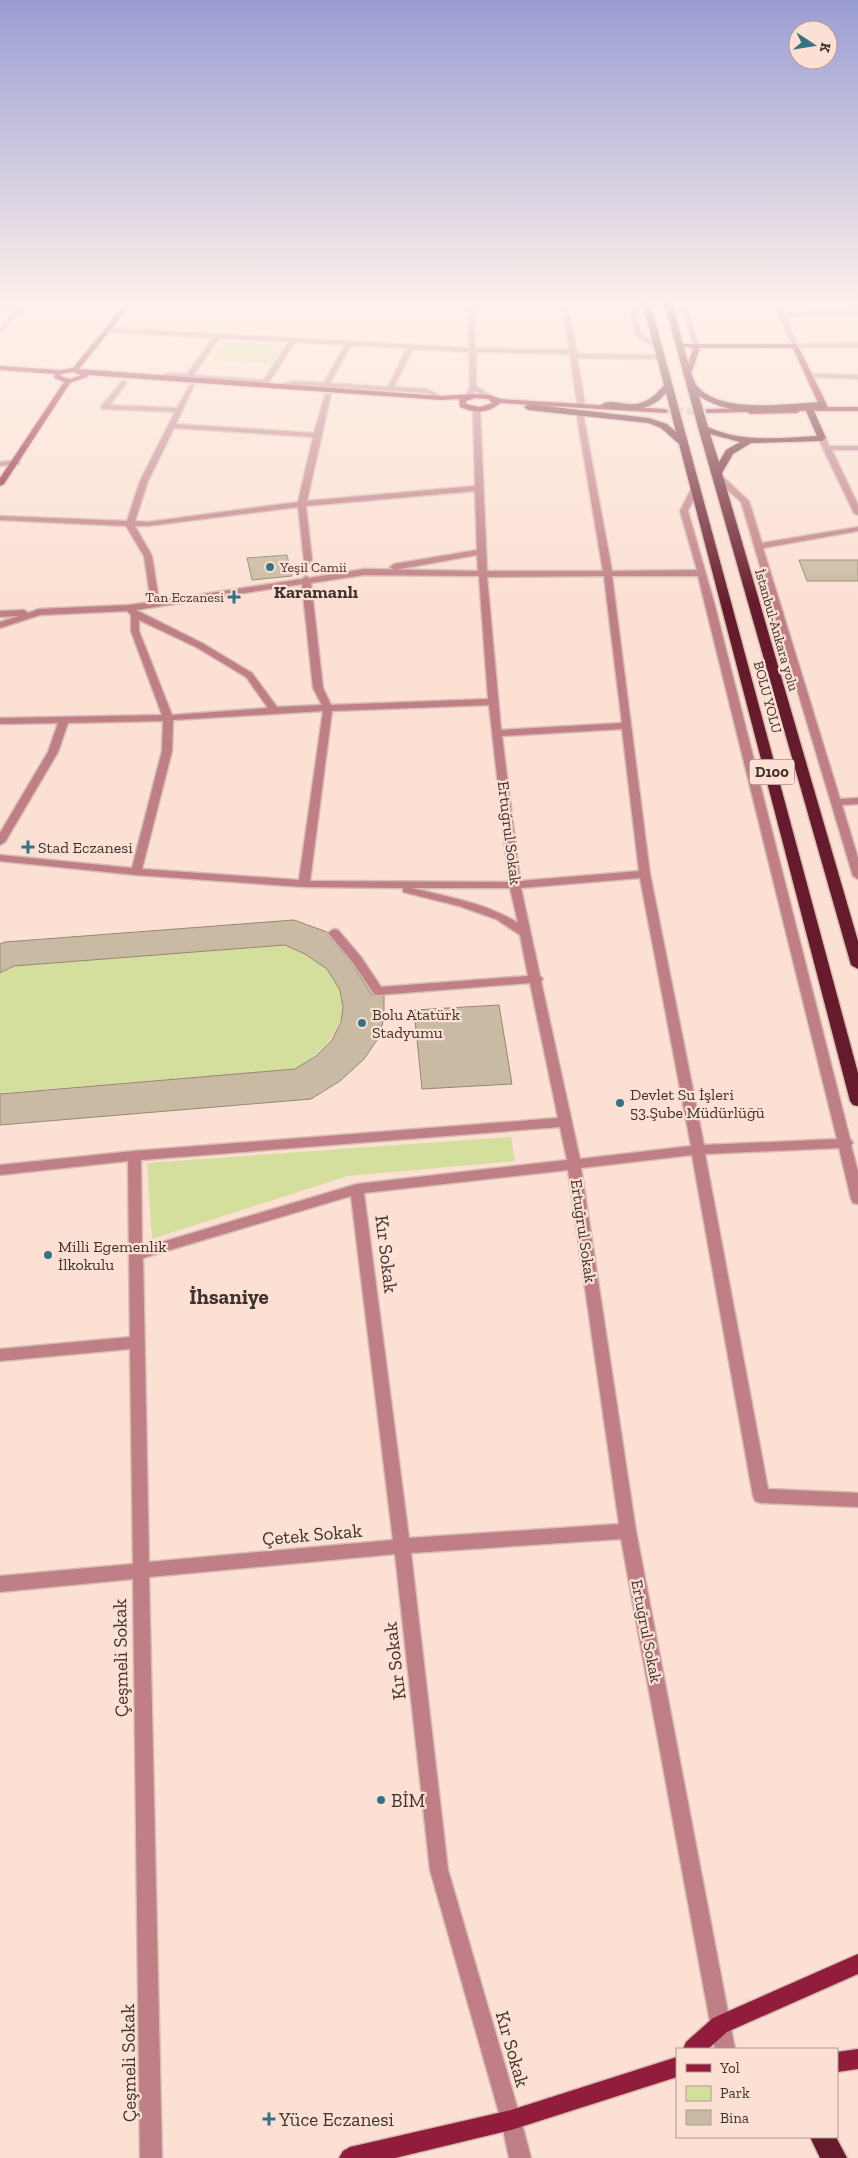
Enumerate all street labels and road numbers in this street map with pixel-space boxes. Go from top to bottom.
street label: İstanbul-Ankara yolu [751,567,802,693]
street label: BOLU YOLU [750,659,785,735]
road number: D100 [750,760,794,784]
street label: Ertuğrul Sokak [494,780,525,887]
street label: Ertuğrul Sokak [567,1178,600,1285]
street label: Kır Sokak [370,1214,403,1294]
street label: Çetek Sokak [261,1519,363,1550]
street label: Ertuğrul Sokak [627,1578,666,1685]
street label: Çeşmeli Sokak [108,1599,133,1717]
street label: Kır Sokak [378,1621,411,1701]
street label: Çeşmeli Sokak [116,2004,141,2122]
street label: Kır Sokak [491,2008,534,2090]

